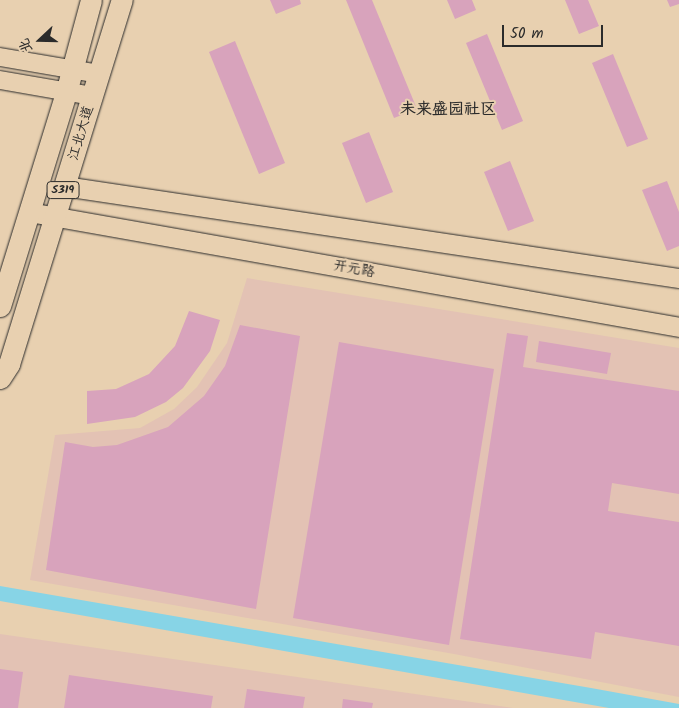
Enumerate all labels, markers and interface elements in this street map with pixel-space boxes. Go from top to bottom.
north arrow [15,15,65,65]
scale bar [504,15,605,47]
text: 50 m [510,22,544,46]
text: 北 [13,35,39,56]
district label: 未来盛园社区 [400,100,496,120]
street label: 江北大道 [65,104,97,162]
road number: S319 [46,180,80,200]
street label: 开元路 [332,257,376,281]

